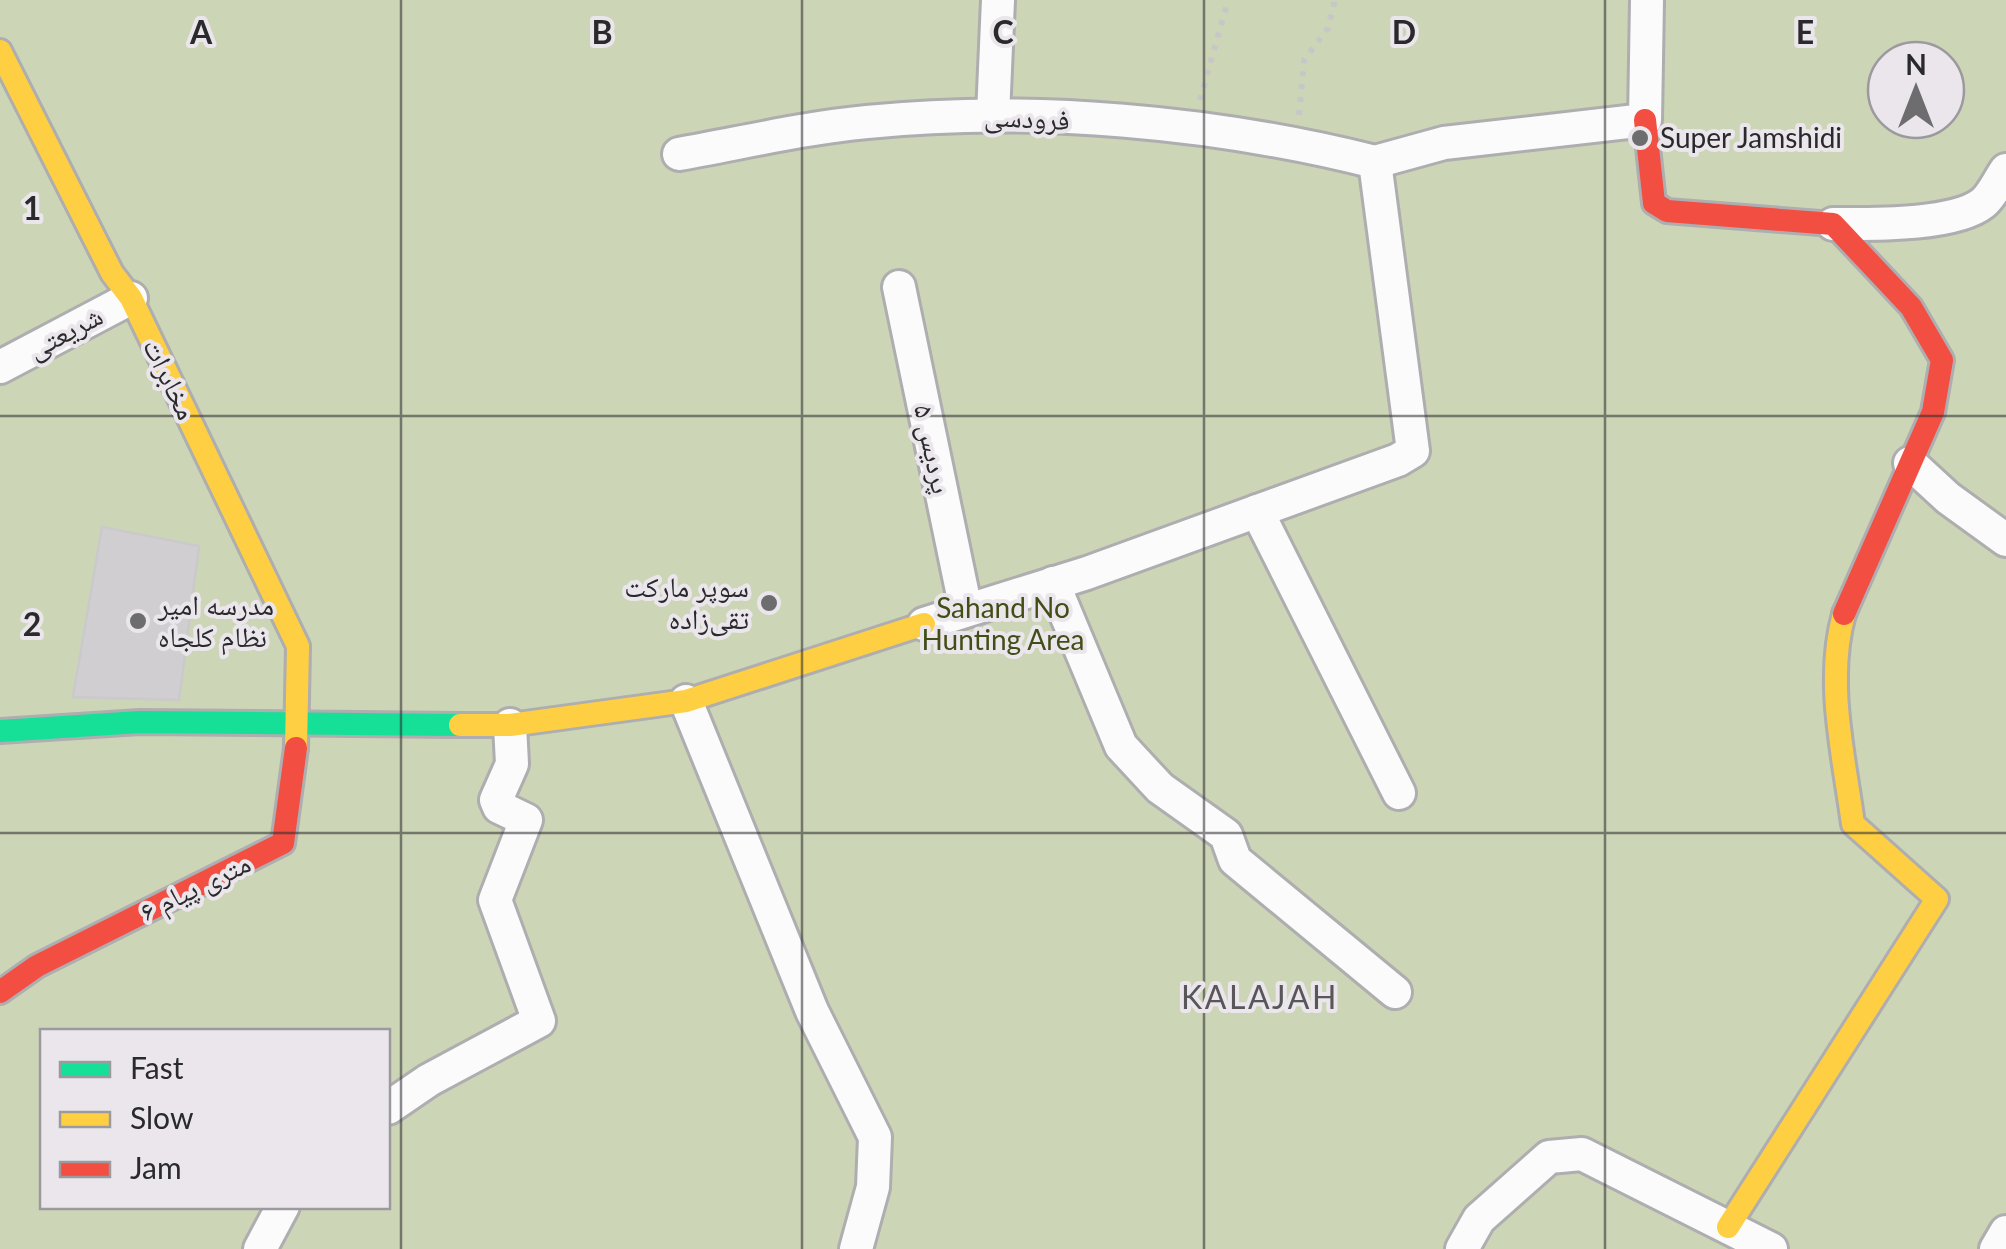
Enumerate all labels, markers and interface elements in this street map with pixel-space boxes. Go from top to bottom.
text: A [189,12,213,51]
text: B [591,12,613,51]
text: C [992,12,1014,51]
text: D [1392,12,1416,51]
text: E [1796,12,1814,51]
north arrow [1866,40,1966,140]
text: N [1905,47,1927,81]
street label: فرودسی [983,98,1071,138]
place label: Super Jamshidi [1660,120,1842,154]
marker: Super Jamshidi [1629,127,1651,149]
text: 1 [23,188,41,227]
street label: شریعتی [21,297,109,367]
street label: مخابرات [137,333,205,425]
street label: پردیس ۵ [906,401,960,497]
place label: سوپر مارکت تقی‌زاده [624,569,749,637]
place label: مدرسه امیر نظام کلجاه [157,587,274,656]
park label: Sahand No Hunting Area [921,590,1085,656]
marker: سوپر مارکت تقی‌زاده [758,592,780,614]
text: 2 [23,604,41,643]
marker: مدرسه امیر نظام کلجاه [127,610,149,632]
street label: ۶ متری پیام [134,845,257,930]
district label: KALAJAH [1181,977,1339,1016]
legend [40,1029,390,1209]
text: Fast [130,1049,184,1085]
text: Slow [130,1099,194,1135]
text: Jam [130,1149,182,1185]

